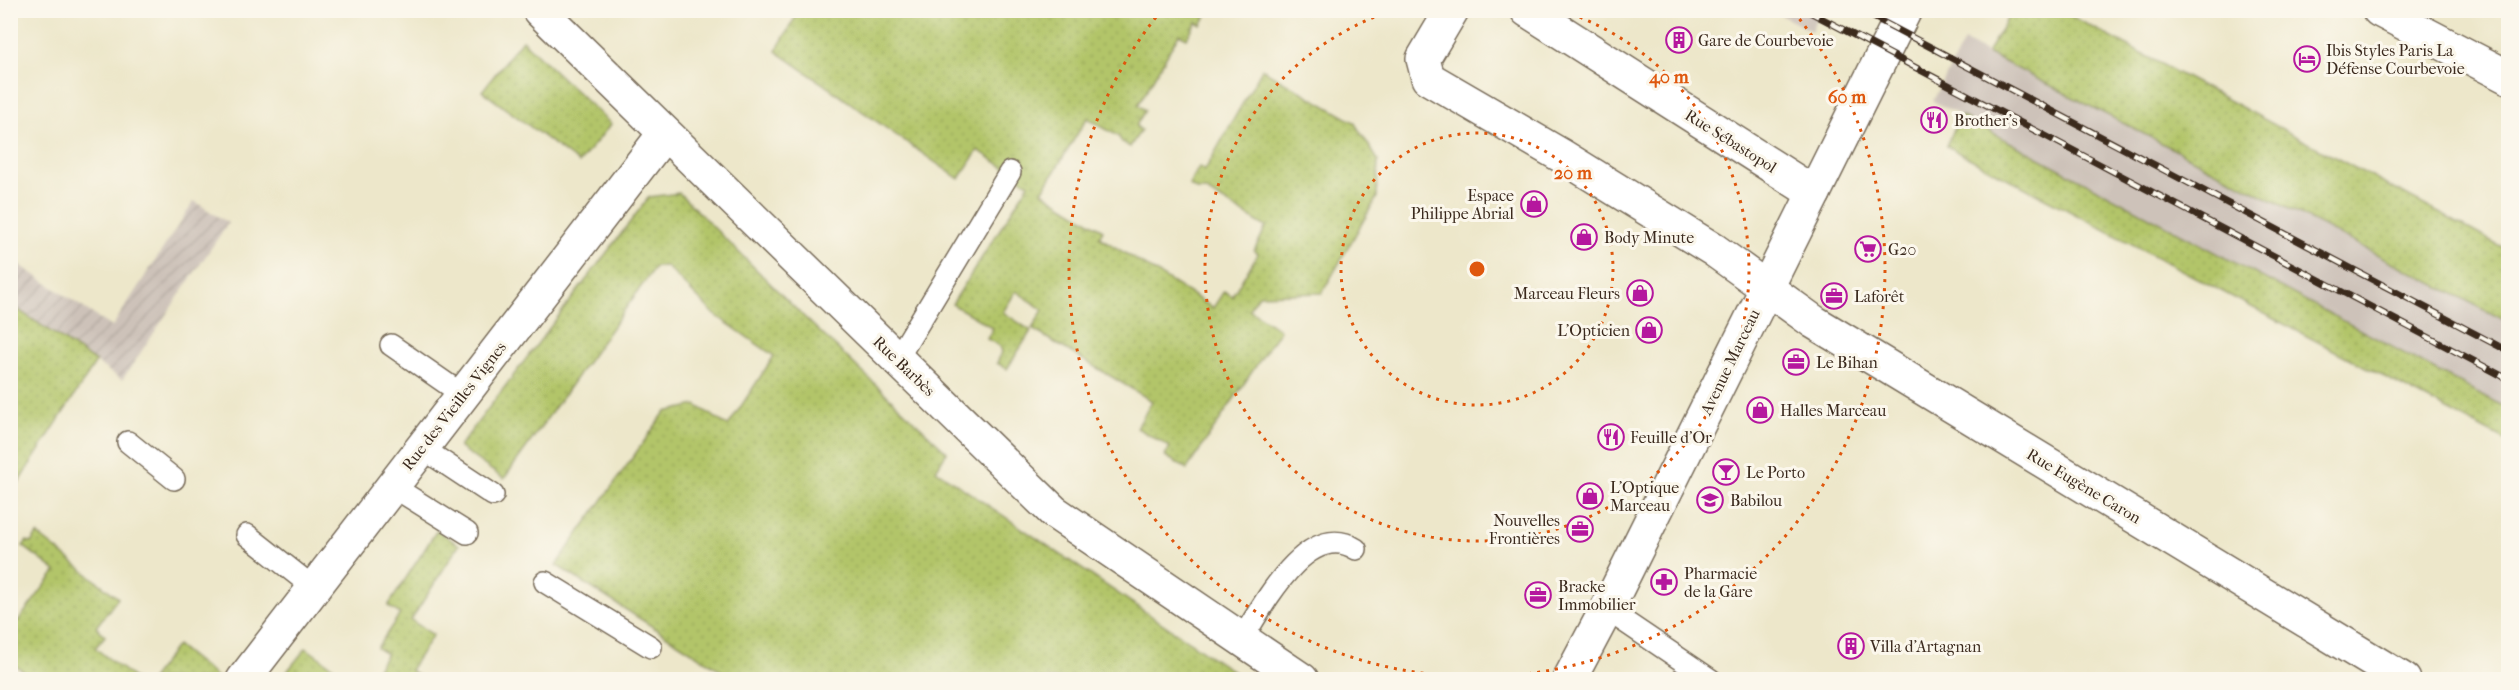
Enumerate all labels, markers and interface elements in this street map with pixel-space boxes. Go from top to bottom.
building icon: Gare de Courbevoie [1664,25,1694,55]
place label: Gare de Courbevoie [1698,31,1834,50]
place label: Ibis Styles Paris La Défense Courbevoie [2326,41,2465,78]
hotel icon: Ibis Styles Paris La Défense Courbevoie [2292,44,2322,74]
text: 40 m [1648,67,1690,88]
text: 60 m [1828,87,1867,108]
street label: Rue Sébastopol [1682,105,1781,177]
restaurant icon: Brother's [1919,105,1949,135]
place label: Brother's [1954,111,2018,130]
text: 20 m [1554,163,1593,184]
place label: Espace Philippe Abrial [1411,186,1515,223]
shop icon: Espace Philippe Abrial [1519,189,1549,219]
shop icon: Body Minute [1569,222,1599,252]
place label: Body Minute [1604,228,1694,247]
supermarket icon: G20 [1853,234,1883,264]
place label: G20 [1888,240,1916,259]
centre of rings [1467,259,1487,279]
shop icon: Marceau Fleurs [1625,278,1655,308]
office icon: Laforêt [1819,281,1849,311]
place label: Marceau Fleurs [1514,284,1620,303]
place label: Laforêt [1854,287,1905,306]
street label: Avenue Marceau [1696,306,1764,419]
shop icon: L’Opticien [1634,315,1664,345]
place label: L’Opticien [1557,321,1631,340]
street label: Rue Barbès [869,332,939,400]
street label: Rue des Vieilles Vignes [398,338,510,474]
office icon: Le Bihan [1781,347,1811,377]
place label: Le Bihan [1816,353,1879,372]
shop icon: Halles Marceau [1745,395,1775,425]
place label: Halles Marceau [1780,401,1886,420]
restaurant icon: Feuille d'Or [1596,422,1626,452]
place label: Feuille d'Or [1630,428,1712,447]
street label: Rue Eugène Caron [2024,444,2145,528]
bar icon: Le Porto [1711,457,1741,487]
place label: Le Porto [1746,463,1805,482]
place label: L'Optique Marceau [1610,478,1679,515]
shop icon: L'Optique Marceau [1575,481,1605,511]
school or university icon: Babilou [1695,485,1725,515]
place label: Babilou [1730,491,1782,510]
place label: Nouvelles Frontières [1489,511,1560,548]
office icon: Nouvelles Frontières [1565,514,1595,544]
place label: Pharmacie de la Gare [1684,564,1757,601]
pharmacy icon: Pharmacie de la Gare [1649,567,1679,597]
place label: Bracke Immobilier [1558,577,1636,614]
office icon: Bracke Immobilier [1523,580,1553,610]
building icon: Villa d'Artagnan [1836,631,1866,661]
place label: Villa d'Artagnan [1869,637,1982,656]

